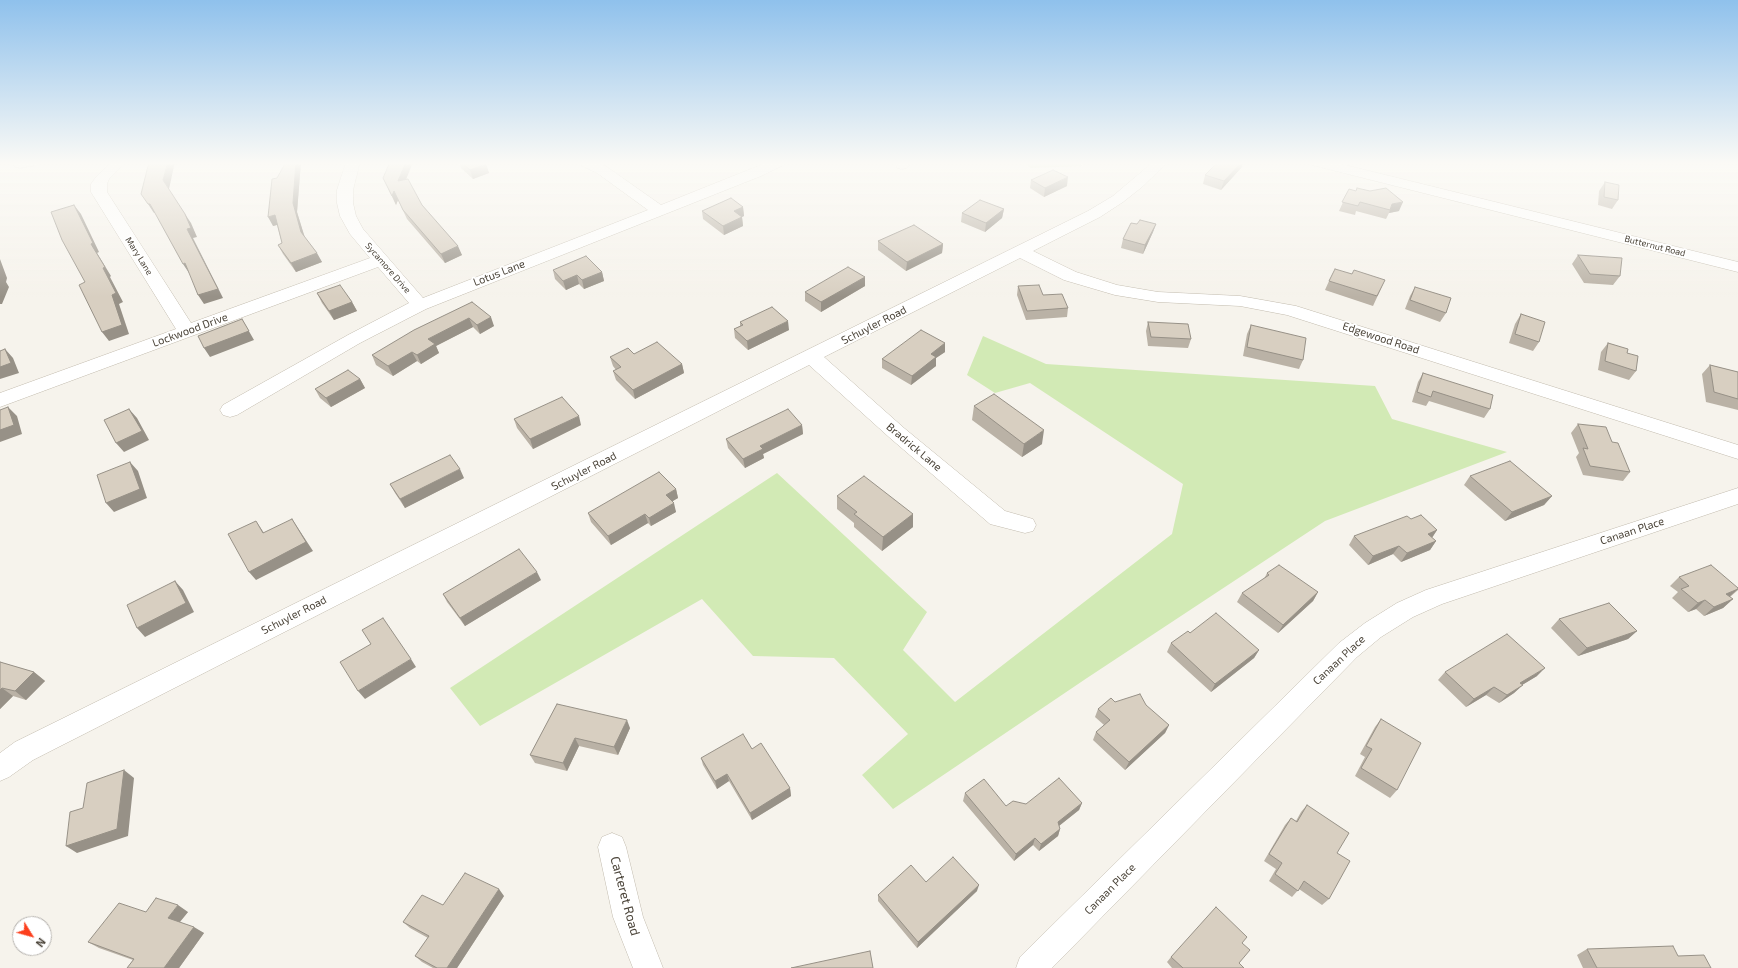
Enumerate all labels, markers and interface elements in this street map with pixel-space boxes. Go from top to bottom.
street label: Butternut Road [1623,233,1687,259]
street label: Mary Lane [123,235,155,277]
street label: Sycamore Drive [363,240,413,296]
street label: Lotus Lane [471,257,527,289]
street label: Schuyler Road [839,303,909,347]
street label: Lockwood Drive [151,310,229,350]
street label: Edgewood Road [1341,319,1421,357]
street label: Bradrick Lane [884,420,944,474]
street label: Schuyler Road [549,449,619,493]
street label: Canaan Place [1598,514,1666,548]
street label: Schuyler Road [259,593,329,637]
street label: Canaan Place [1310,632,1368,688]
street label: Carteret Road [607,855,643,937]
street label: Canaan Place [1082,861,1138,917]
north arrow [12,916,52,956]
text: N [34,936,49,950]

